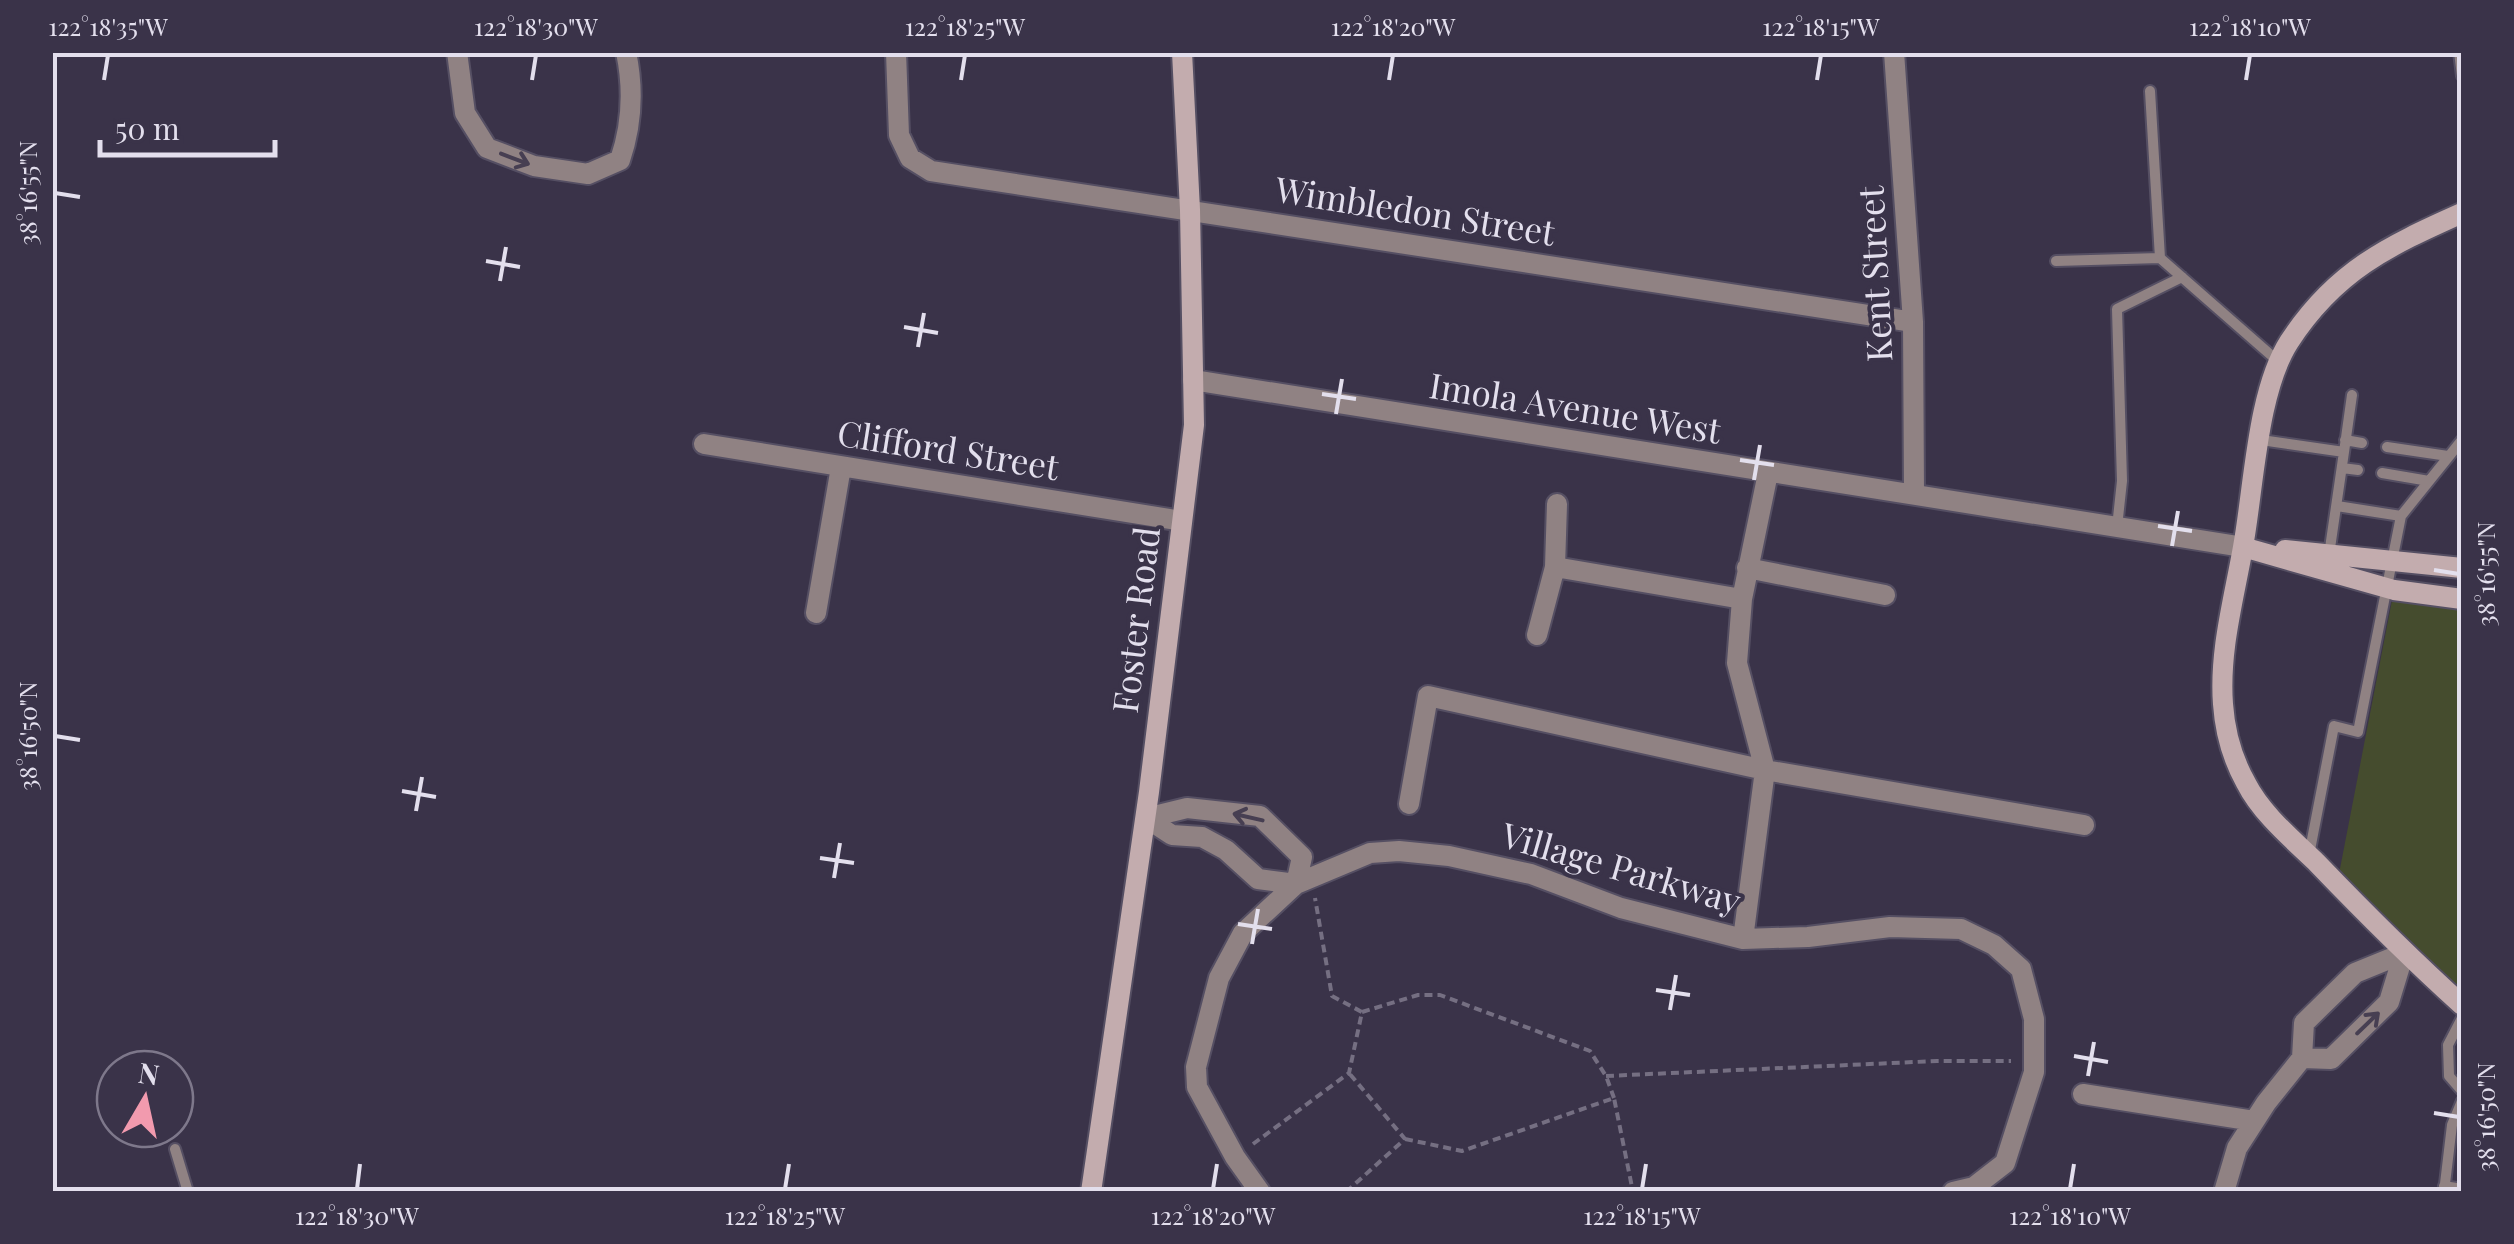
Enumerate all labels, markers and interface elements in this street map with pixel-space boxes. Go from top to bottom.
text: 122°18'35"W [48,9,168,42]
text: 122°18'30"W [474,9,598,42]
text: 122°18'25"W [905,9,1026,42]
text: 122°18'20"W [1331,9,1456,42]
text: 122°18'15"W [1762,9,1880,42]
text: 122°18'10"W [2189,9,2311,42]
scale bar [100,95,275,157]
text: 50 m [115,108,180,148]
text: 38°16'55"N [10,140,43,246]
one-way arrow [499,151,530,169]
street label: Wimbledon Street [1271,164,1559,255]
street label: Kent Street [1845,184,1902,363]
street label: Imola Avenue West [1426,360,1725,453]
street label: Clifford Street [834,408,1063,489]
text: 38°16'55"N [2468,521,2501,627]
street label: Foster Road [1100,524,1169,715]
text: 38°16'50"N [10,681,43,791]
one-way arrow [1233,806,1265,825]
street label: Village Parkway [1496,810,1747,923]
one-way arrow [2356,1011,2380,1035]
north arrow [95,1049,195,1149]
text: N [136,1053,162,1093]
text: 38°16'50"N [2468,1062,2501,1172]
text: 122°18'30"W [295,1198,419,1231]
text: 122°18'25"W [725,1198,846,1231]
text: 122°18'20"W [1151,1198,1276,1231]
text: 122°18'15"W [1583,1198,1701,1231]
text: 122°18'10"W [2009,1198,2131,1231]

